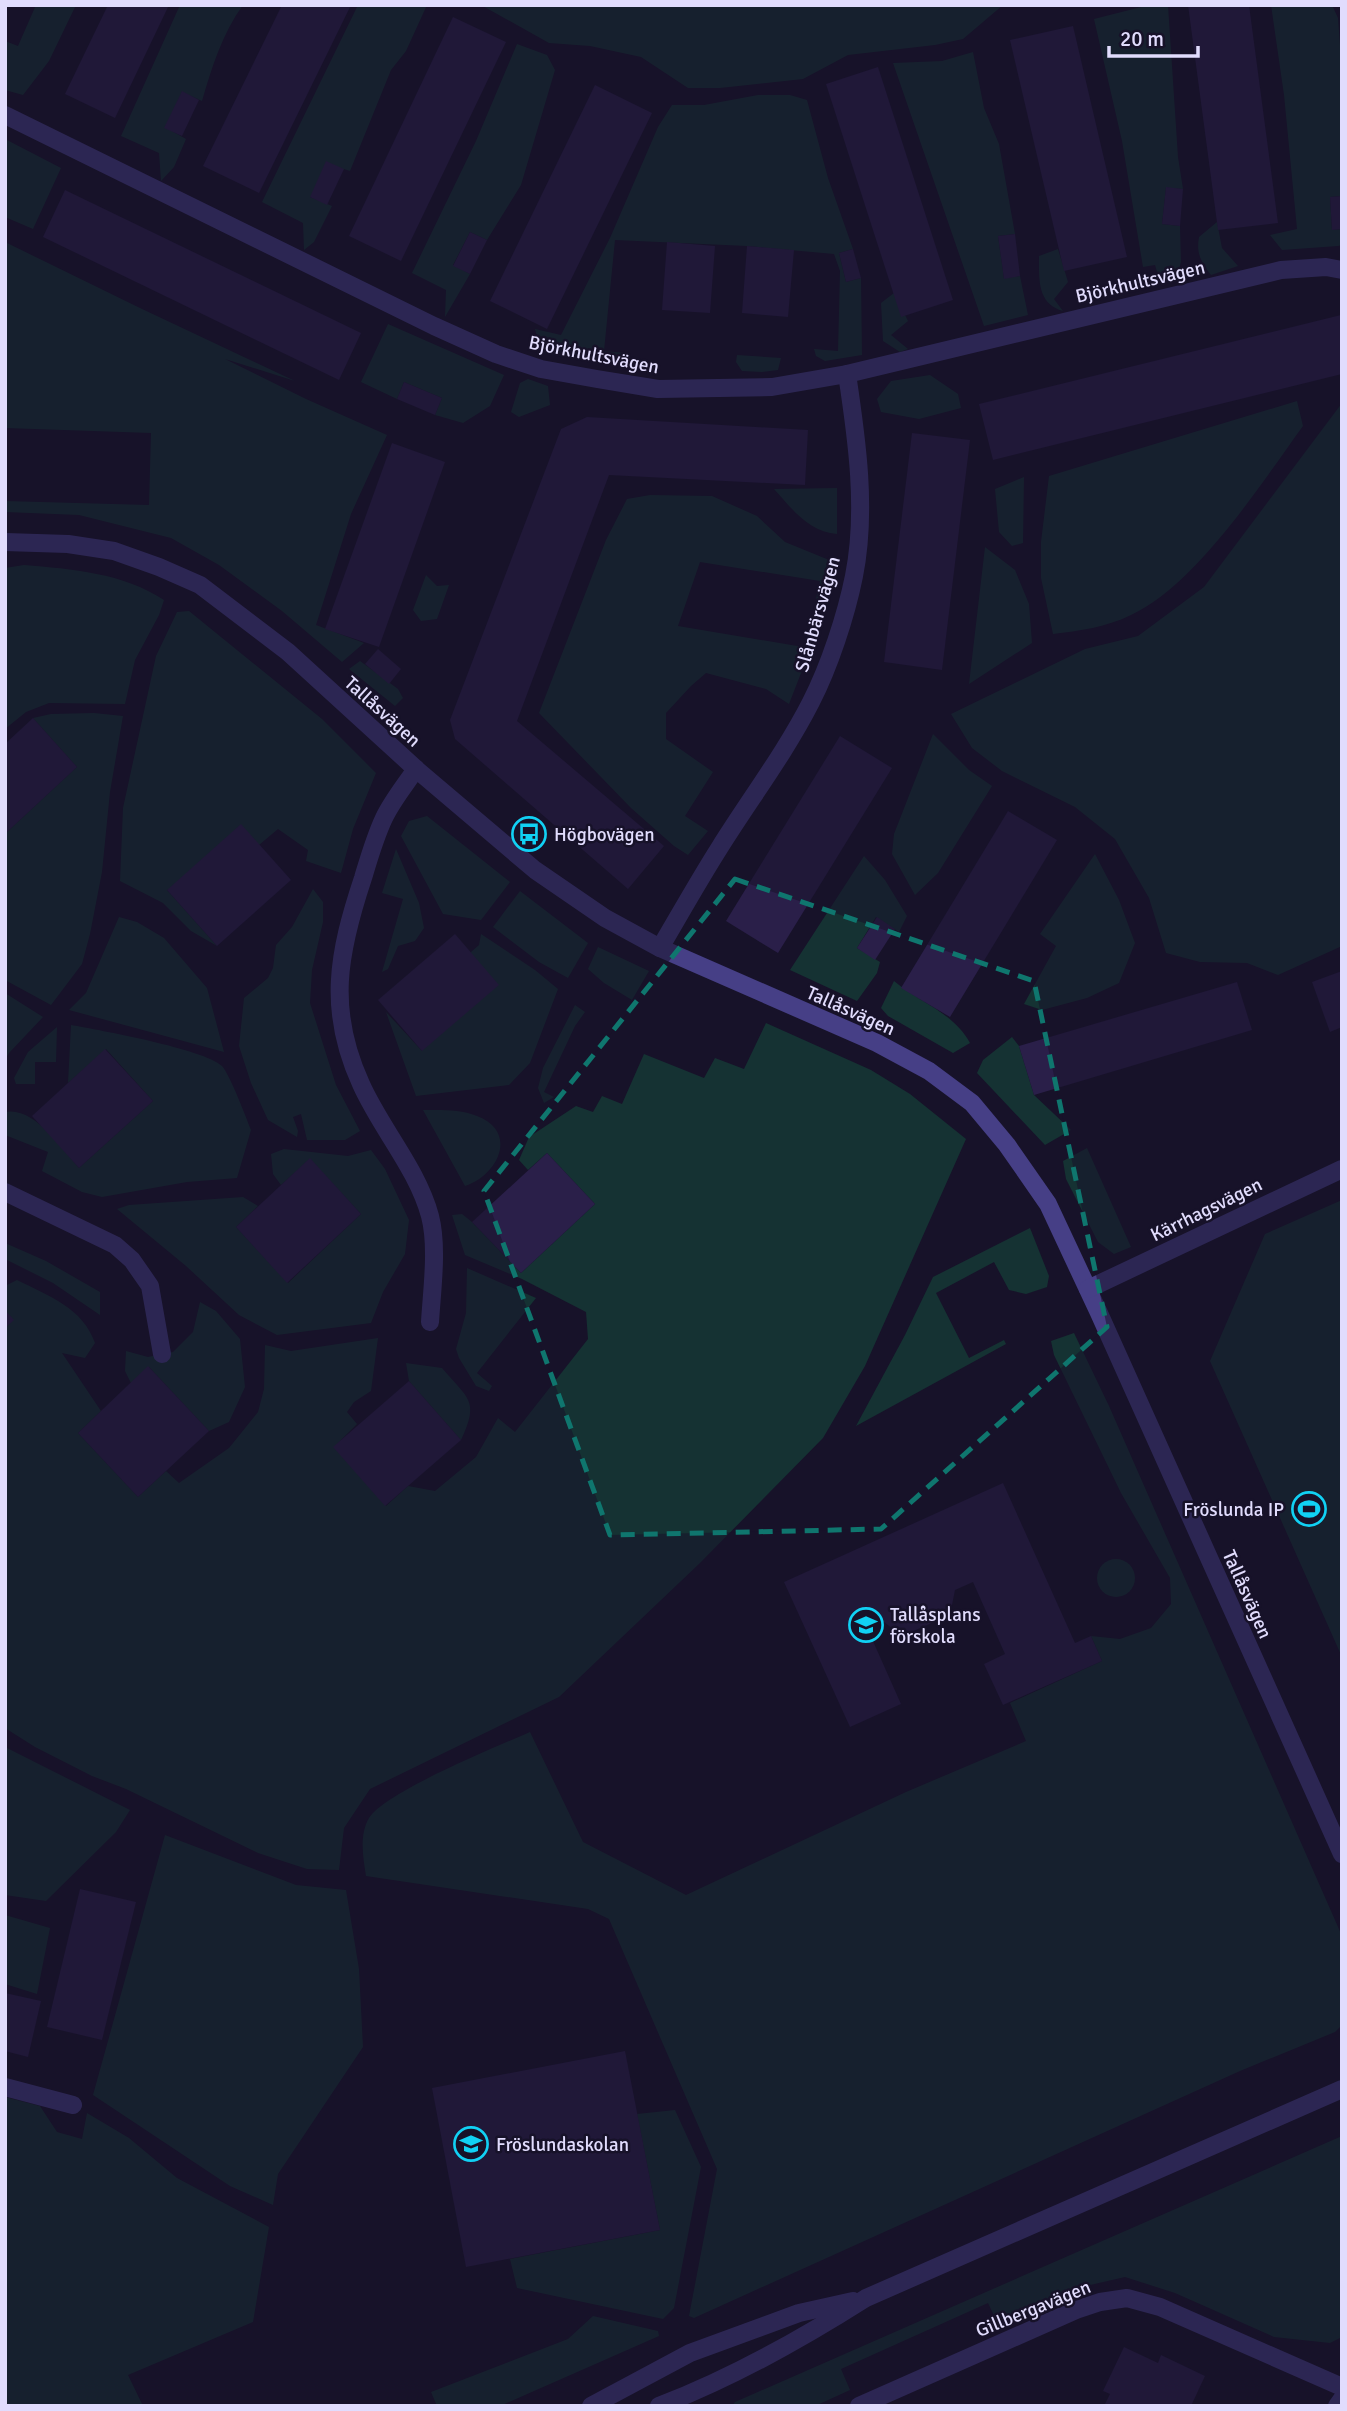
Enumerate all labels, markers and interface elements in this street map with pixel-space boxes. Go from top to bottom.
scale bar [1109,14,1198,58]
text: 20 m [1120,26,1164,52]
street label: Björkhultsvägen [1073,255,1207,309]
street label: Björkhultsvägen [527,331,661,379]
street label: Slånbärsvägen [790,554,846,675]
street label: Tallåsvägen [339,671,426,752]
bus stop icon: Högbovägen [510,815,548,853]
place label: Högbovägen [554,823,655,847]
street label: Tallåsvägen [803,981,899,1041]
street label: Kärrhagsvägen [1147,1173,1266,1247]
sports icon: Fröslunda IP [1290,1490,1328,1528]
place label: Fröslunda IP [1183,1498,1284,1522]
street label: Tallåsvägen [1217,1546,1277,1642]
place label: Tallåsplans förskola [890,1603,981,1649]
school or university icon: Tallåsplans förskola [847,1606,885,1644]
school or university icon: Fröslundaskolan [452,2125,490,2163]
place label: Fröslundaskolan [496,2133,629,2157]
street label: Gillbergavägen [972,2275,1094,2343]

